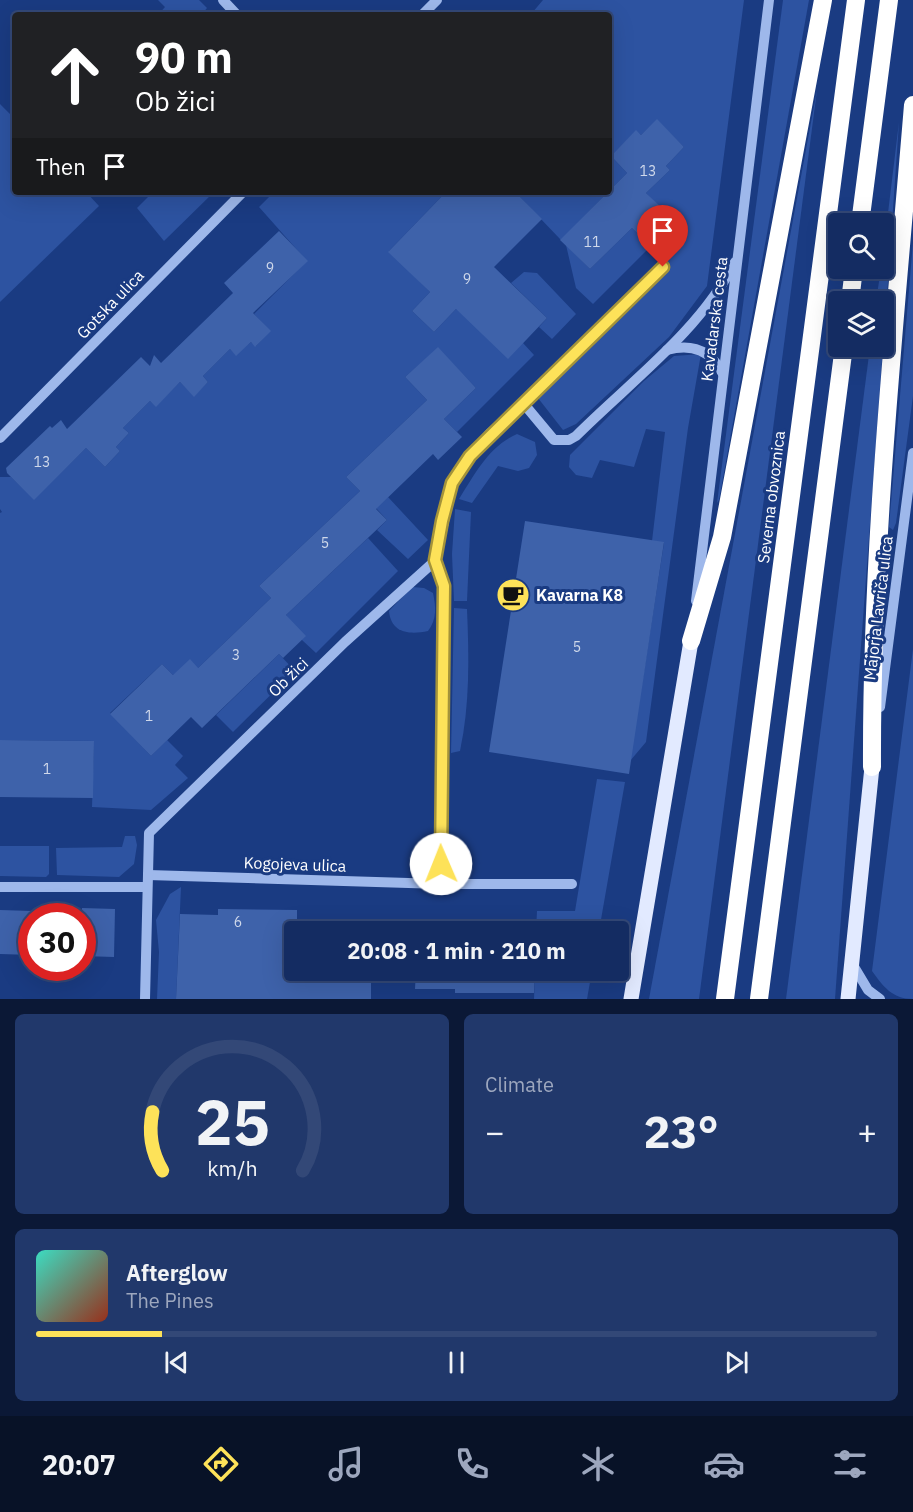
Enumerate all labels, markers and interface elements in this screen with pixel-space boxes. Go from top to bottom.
text: 90 m [135,30,233,85]
icon: ahead [36,36,114,114]
text: Ob žici [135,83,216,118]
icon: arrive [98,150,131,183]
text: Then [36,152,86,181]
house number: 13 [640,162,656,180]
pin [637,205,688,267]
map controls [828,213,894,357]
button: search [828,213,894,279]
icon: arrive [646,214,679,247]
house number: 11 [584,233,600,251]
street label: Kavadarska cesta [696,255,732,382]
house number: 9 [266,259,274,277]
street label: Gotska ulica [72,265,148,343]
house number: 9 [463,270,471,288]
button: layers [828,291,894,357]
street label: Severna obvoznica [753,429,789,565]
house number: 13 [34,453,50,471]
house number: 5 [321,534,329,552]
street label: Majorja Lavriča ulica [859,534,897,681]
cafe icon: Kavarna K8 [495,577,531,613]
place label: Kavarna K8 [536,585,623,605]
house number: 5 [573,638,581,656]
house number: 3 [232,646,240,664]
street label: Ob žici [264,653,312,701]
house number: 1 [145,707,153,725]
house number: 1 [43,760,51,778]
position arrow [409,832,473,896]
street label: Kogojeva ulica [243,852,347,876]
speed limit sign: 30 [18,903,96,981]
house number: 6 [234,913,242,931]
text: 20:08 · 1 min · 210 m [347,936,566,965]
text: Climate [485,1071,554,1098]
text: 25 [195,1081,269,1162]
text: 23° [643,1102,719,1160]
text: − [485,1110,505,1153]
text: + [857,1110,877,1153]
text: km/h [207,1154,257,1182]
text: Afterglow [126,1258,228,1287]
text: The Pines [126,1287,214,1314]
icon: previous [160,1346,193,1379]
icon: pause [440,1346,473,1379]
icon: next [720,1346,753,1379]
icon: directions [200,1443,242,1485]
icon: music [325,1443,367,1485]
icon: phone [451,1443,493,1485]
icon: climate [577,1443,619,1485]
icon: car [703,1443,745,1485]
icon: filters [829,1443,871,1485]
text: 20:07 [42,1447,116,1482]

